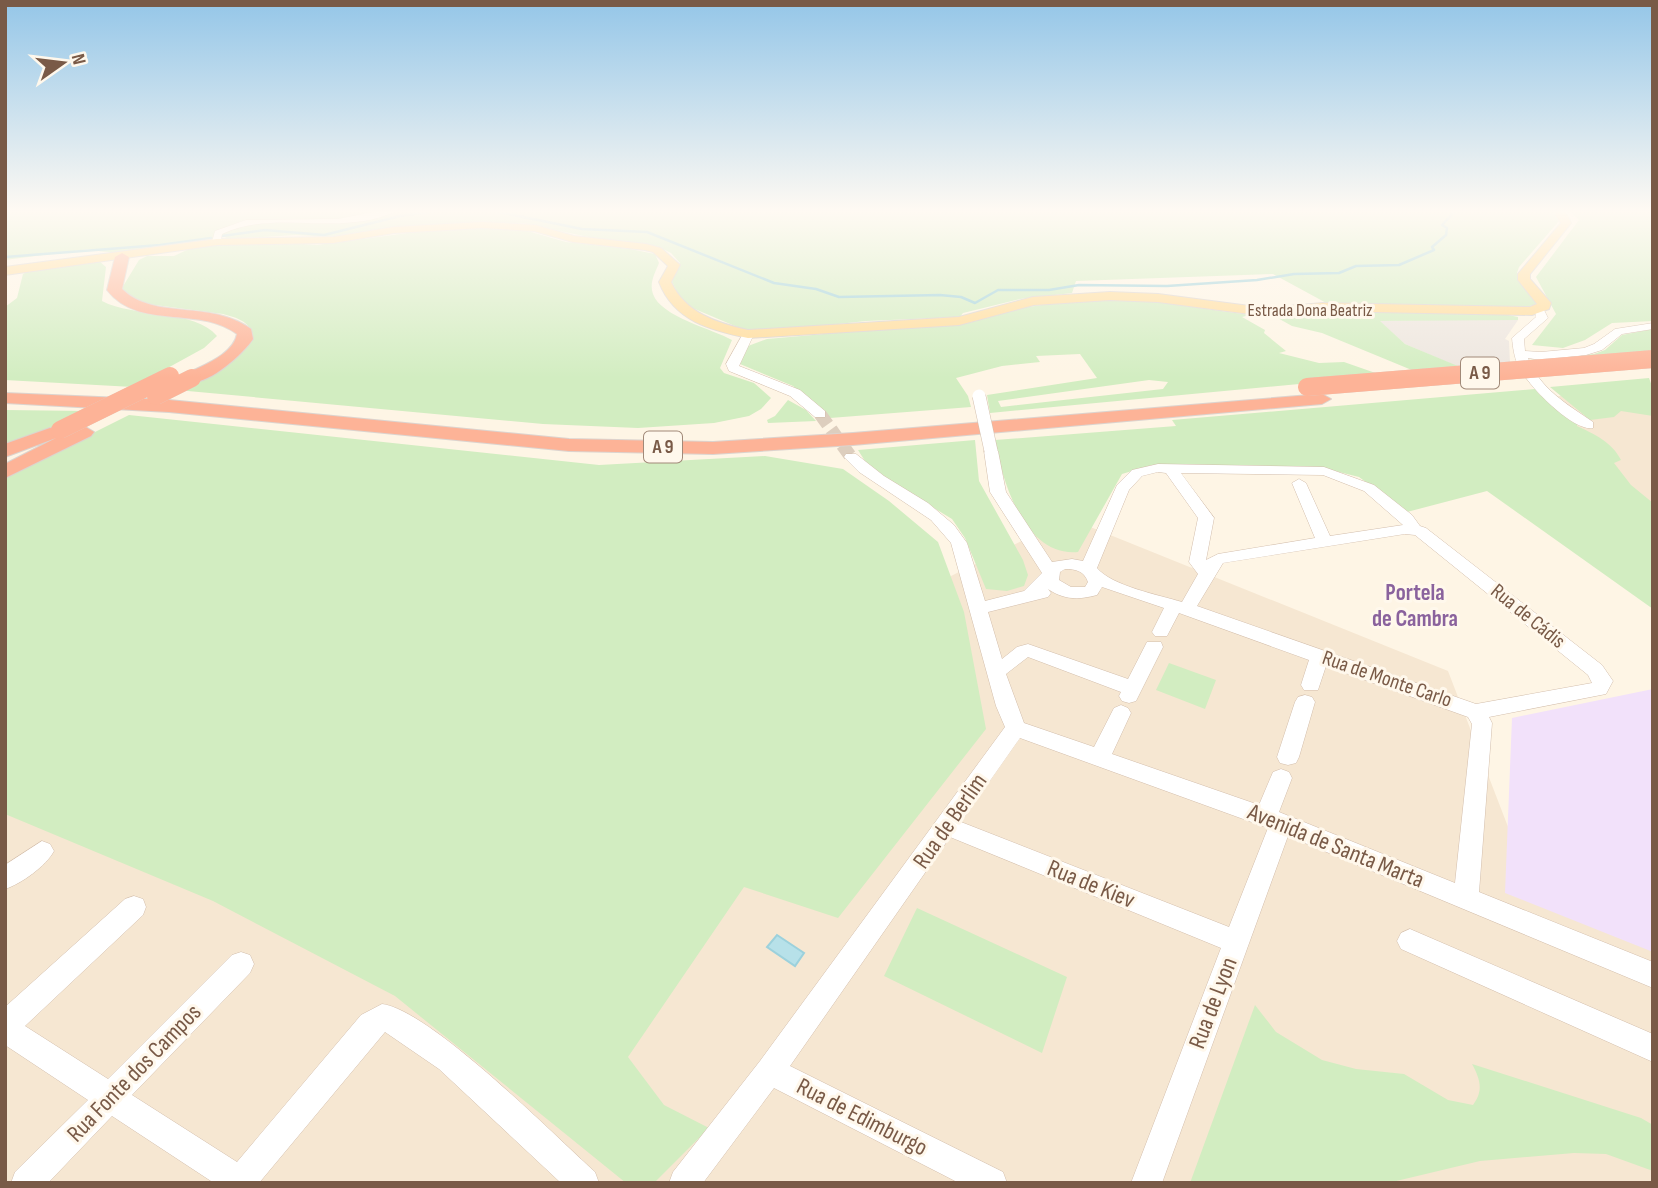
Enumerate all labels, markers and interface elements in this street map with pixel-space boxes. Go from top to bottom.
north arrow [28,28,98,98]
text: N [66,52,90,67]
street label: Estrada Dona Beatriz [1248,300,1373,321]
road number: A 9 [1461,358,1499,388]
road number: A 9 [644,432,682,462]
street label: Rua de Cádis [1486,578,1570,654]
district label: Portela de Cambra [1372,579,1458,633]
street label: Rua de Monte Carlo [1319,645,1455,713]
street label: Rua de Berlim [907,768,993,874]
street label: Avenida de Santa Marta [1243,797,1428,895]
street label: Rua de Kiev [1043,853,1139,915]
street label: Rua de Lyon [1182,953,1244,1053]
street label: Rua Fonte dos Campos [61,998,207,1148]
street label: Rua de Edimburgo [792,1072,932,1162]

